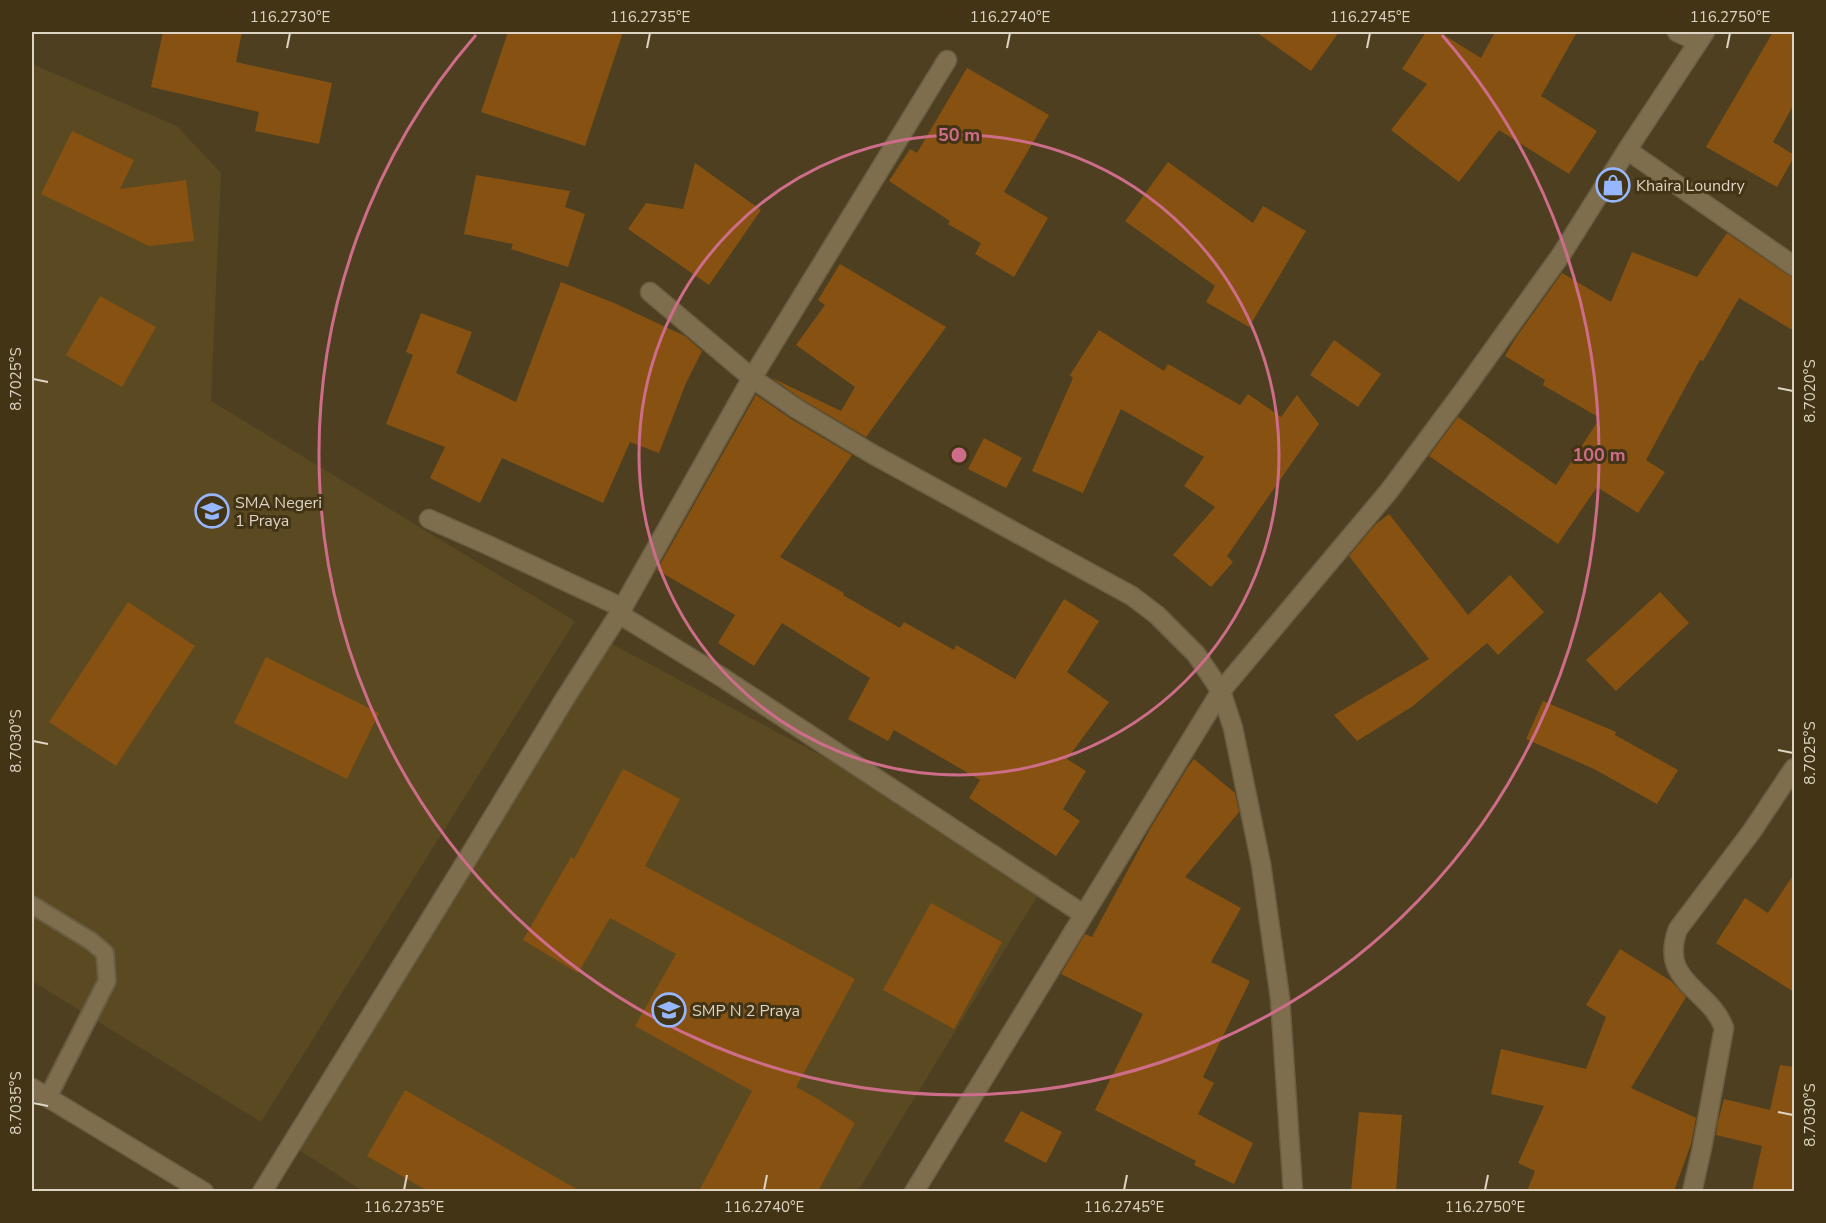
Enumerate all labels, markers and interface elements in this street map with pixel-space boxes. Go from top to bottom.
text: 116.2730°E [250,7,330,27]
text: 116.2735°E [610,7,690,27]
text: 116.2740°E [970,7,1050,27]
text: 116.2745°E [1330,7,1410,27]
text: 116.2750°E [1690,7,1770,27]
text: 50 m [938,123,980,147]
shop icon: Khaira Loundry [1595,167,1631,203]
place label: Khaira Loundry [1636,175,1746,197]
text: 8.7025°S [6,347,26,411]
text: 8.7020°S [1800,359,1820,423]
text: 100 m [1572,443,1626,467]
centre of rings [949,445,969,465]
place label: SMA Negeri 1 Praya [235,492,322,532]
school or university icon: SMA Negeri 1 Praya [194,493,230,529]
text: 8.7030°S [6,709,26,773]
text: 8.7025°S [1800,721,1820,785]
school or university icon: SMP N 2 Praya [651,992,687,1028]
place label: SMP N 2 Praya [692,1000,800,1022]
text: 8.7035°S [6,1071,26,1135]
text: 8.7030°S [1800,1083,1820,1147]
text: 116.2735°E [364,1197,444,1217]
text: 116.2740°E [724,1197,804,1217]
text: 116.2745°E [1084,1197,1164,1217]
text: 116.2750°E [1445,1197,1525,1217]

